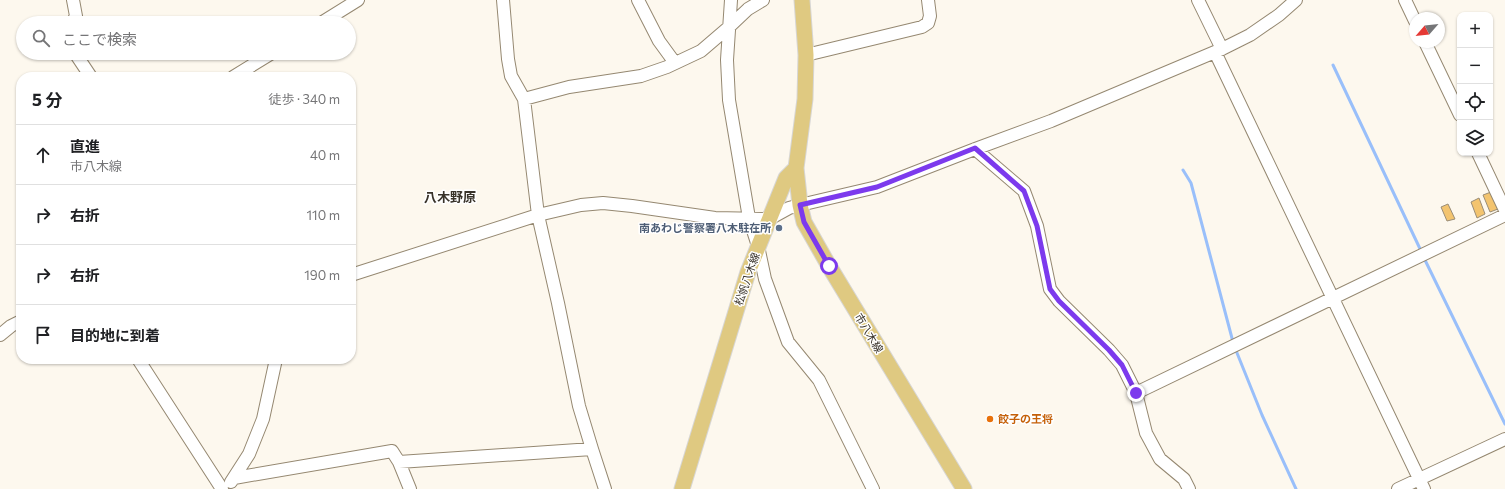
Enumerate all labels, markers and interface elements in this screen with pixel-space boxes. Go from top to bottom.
north arrow [1409,12,1445,48]
map controls [1457,12,1493,156]
button: + [1457,12,1493,48]
search box [16,16,356,60]
icon: search [30,27,52,49]
text: ここで検索 [62,30,137,48]
button: − [1457,48,1493,84]
button: locate [1457,84,1493,120]
text: 5 分 [32,89,62,110]
text: 徒歩 · 340 m [268,91,340,107]
button: layers [1457,120,1493,156]
text: 直進 [70,137,100,155]
icon: ahead [32,144,54,166]
text: 40 m [310,147,340,163]
text: 市八木線 [70,158,122,174]
district label: 八木野原 [424,189,476,205]
icon: right [32,204,54,226]
text: 右折 [70,206,100,224]
text: 110 m [307,207,340,223]
place label: 南あわじ警察署八木駐在所 [639,221,771,234]
marker: 南あわじ警察署八木駐在所 [774,223,784,233]
street label: 松帆八木線 [731,251,762,307]
route start [820,257,838,275]
icon: right [32,264,54,286]
text: 右折 [70,266,100,284]
text: 190 m [304,267,340,283]
street label: 市八木線 [853,311,886,355]
icon: arrive [32,324,54,346]
text: 目的地に到着 [70,326,160,344]
route end [1127,384,1145,402]
place label: 餃子の王将 [998,412,1053,425]
marker: 餃子の王将 [985,414,995,424]

